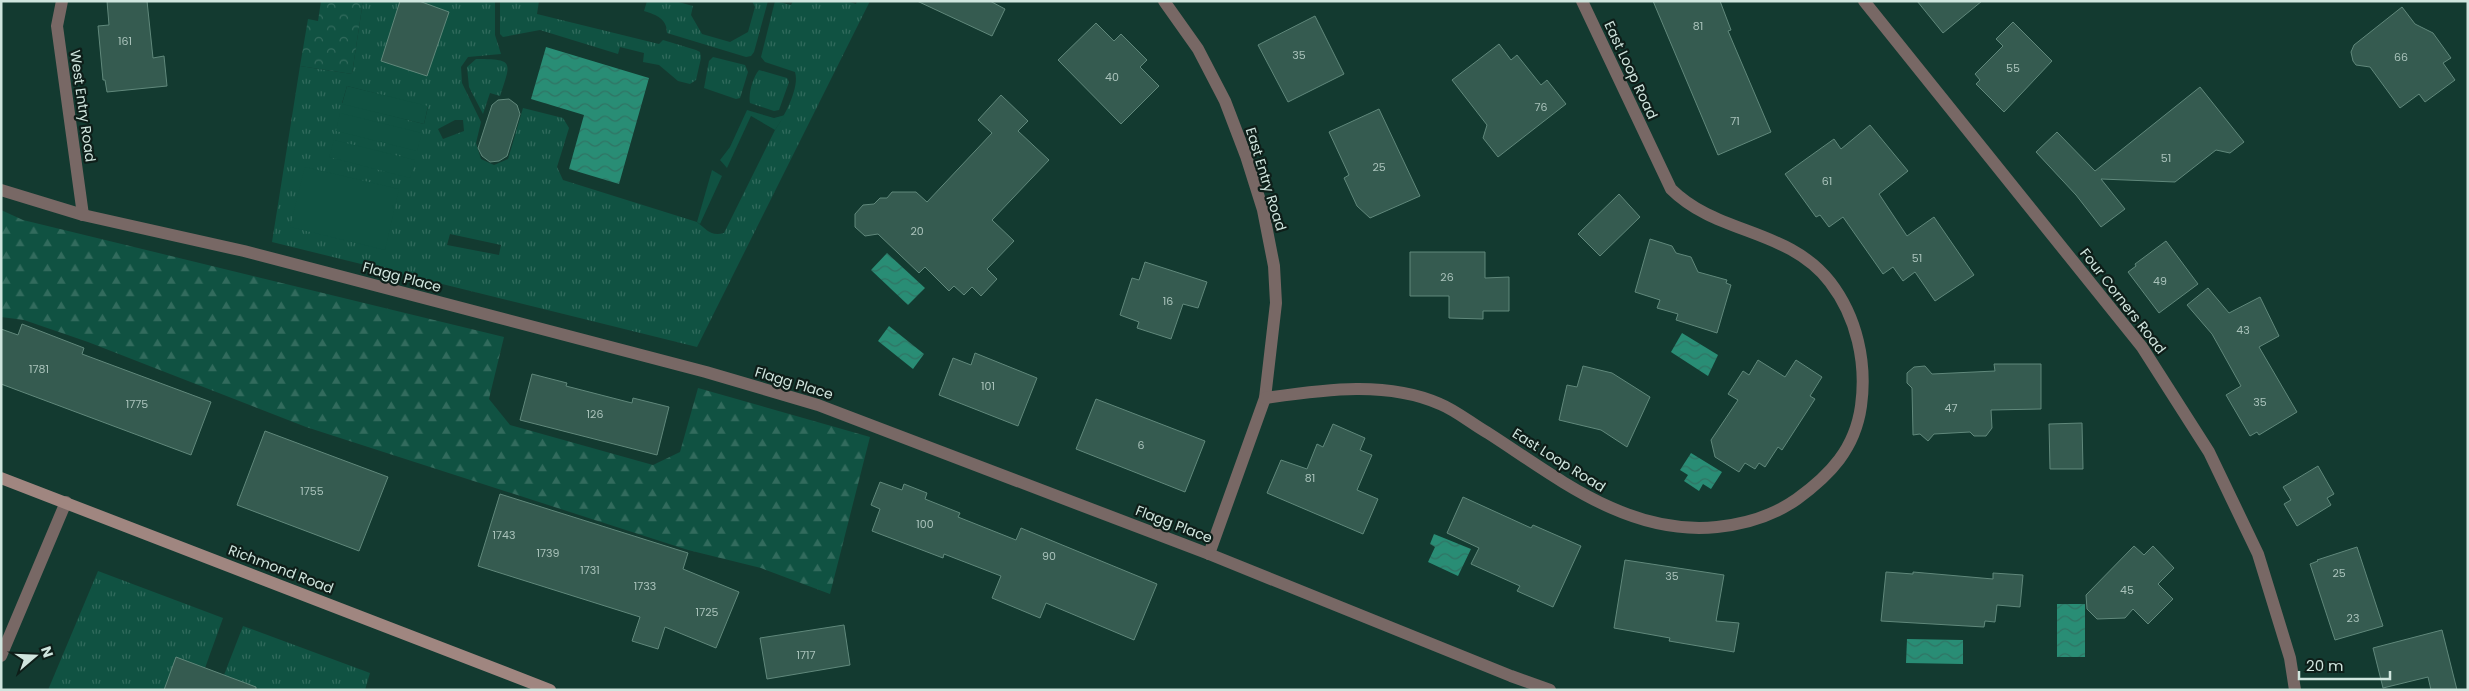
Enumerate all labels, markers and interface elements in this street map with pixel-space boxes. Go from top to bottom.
street label: East Loop Road [1599,18,1663,122]
house number: 81 [1693,18,1703,34]
house number: 161 [118,33,132,49]
house number: 35 [1292,47,1306,63]
street label: West Entry Road [65,49,101,163]
house number: 66 [2394,49,2408,65]
house number: 55 [2006,60,2020,76]
house number: 40 [1105,69,1119,85]
house number: 76 [1535,99,1548,115]
house number: 71 [1730,113,1740,129]
street label: East Entry Road [1241,125,1291,233]
house number: 51 [2161,150,2171,166]
house number: 25 [1372,159,1386,175]
house number: 61 [1822,173,1832,189]
house number: 20 [910,223,924,239]
street label: Four Corners Road [2075,244,2171,358]
house number: 51 [1912,250,1922,266]
street label: Flagg Place [360,257,444,297]
house number: 26 [1440,269,1454,285]
house number: 49 [2153,273,2167,289]
house number: 16 [1163,293,1173,309]
house number: 43 [2236,322,2250,338]
house number: 1781 [29,361,49,377]
street label: Flagg Place [752,362,836,404]
house number: 101 [981,378,995,394]
house number: 35 [2253,394,2267,410]
house number: 1775 [126,396,148,412]
house number: 47 [1945,400,1957,416]
house number: 126 [587,406,603,422]
street label: East Loop Road [1509,423,1609,497]
house number: 6 [1138,437,1145,453]
house number: 81 [1305,470,1315,486]
house number: 1755 [300,483,324,499]
street label: Flagg Place [1133,500,1216,548]
house number: 100 [916,516,934,532]
house number: 1743 [493,527,515,543]
street label: Richmond Road [225,540,337,598]
house number: 1739 [537,545,560,561]
house number: 90 [1042,548,1056,564]
house number: 1731 [580,562,600,578]
house number: 25 [2332,565,2346,581]
house number: 35 [1665,568,1679,584]
house number: 1733 [634,578,656,594]
house number: 45 [2120,582,2134,598]
house number: 1725 [696,604,718,620]
house number: 23 [2347,610,2359,626]
north arrow [10,631,60,681]
text: N [36,644,58,660]
house number: 1717 [796,647,816,663]
scale bar [2299,648,2390,680]
text: 20 m [2306,655,2344,676]

